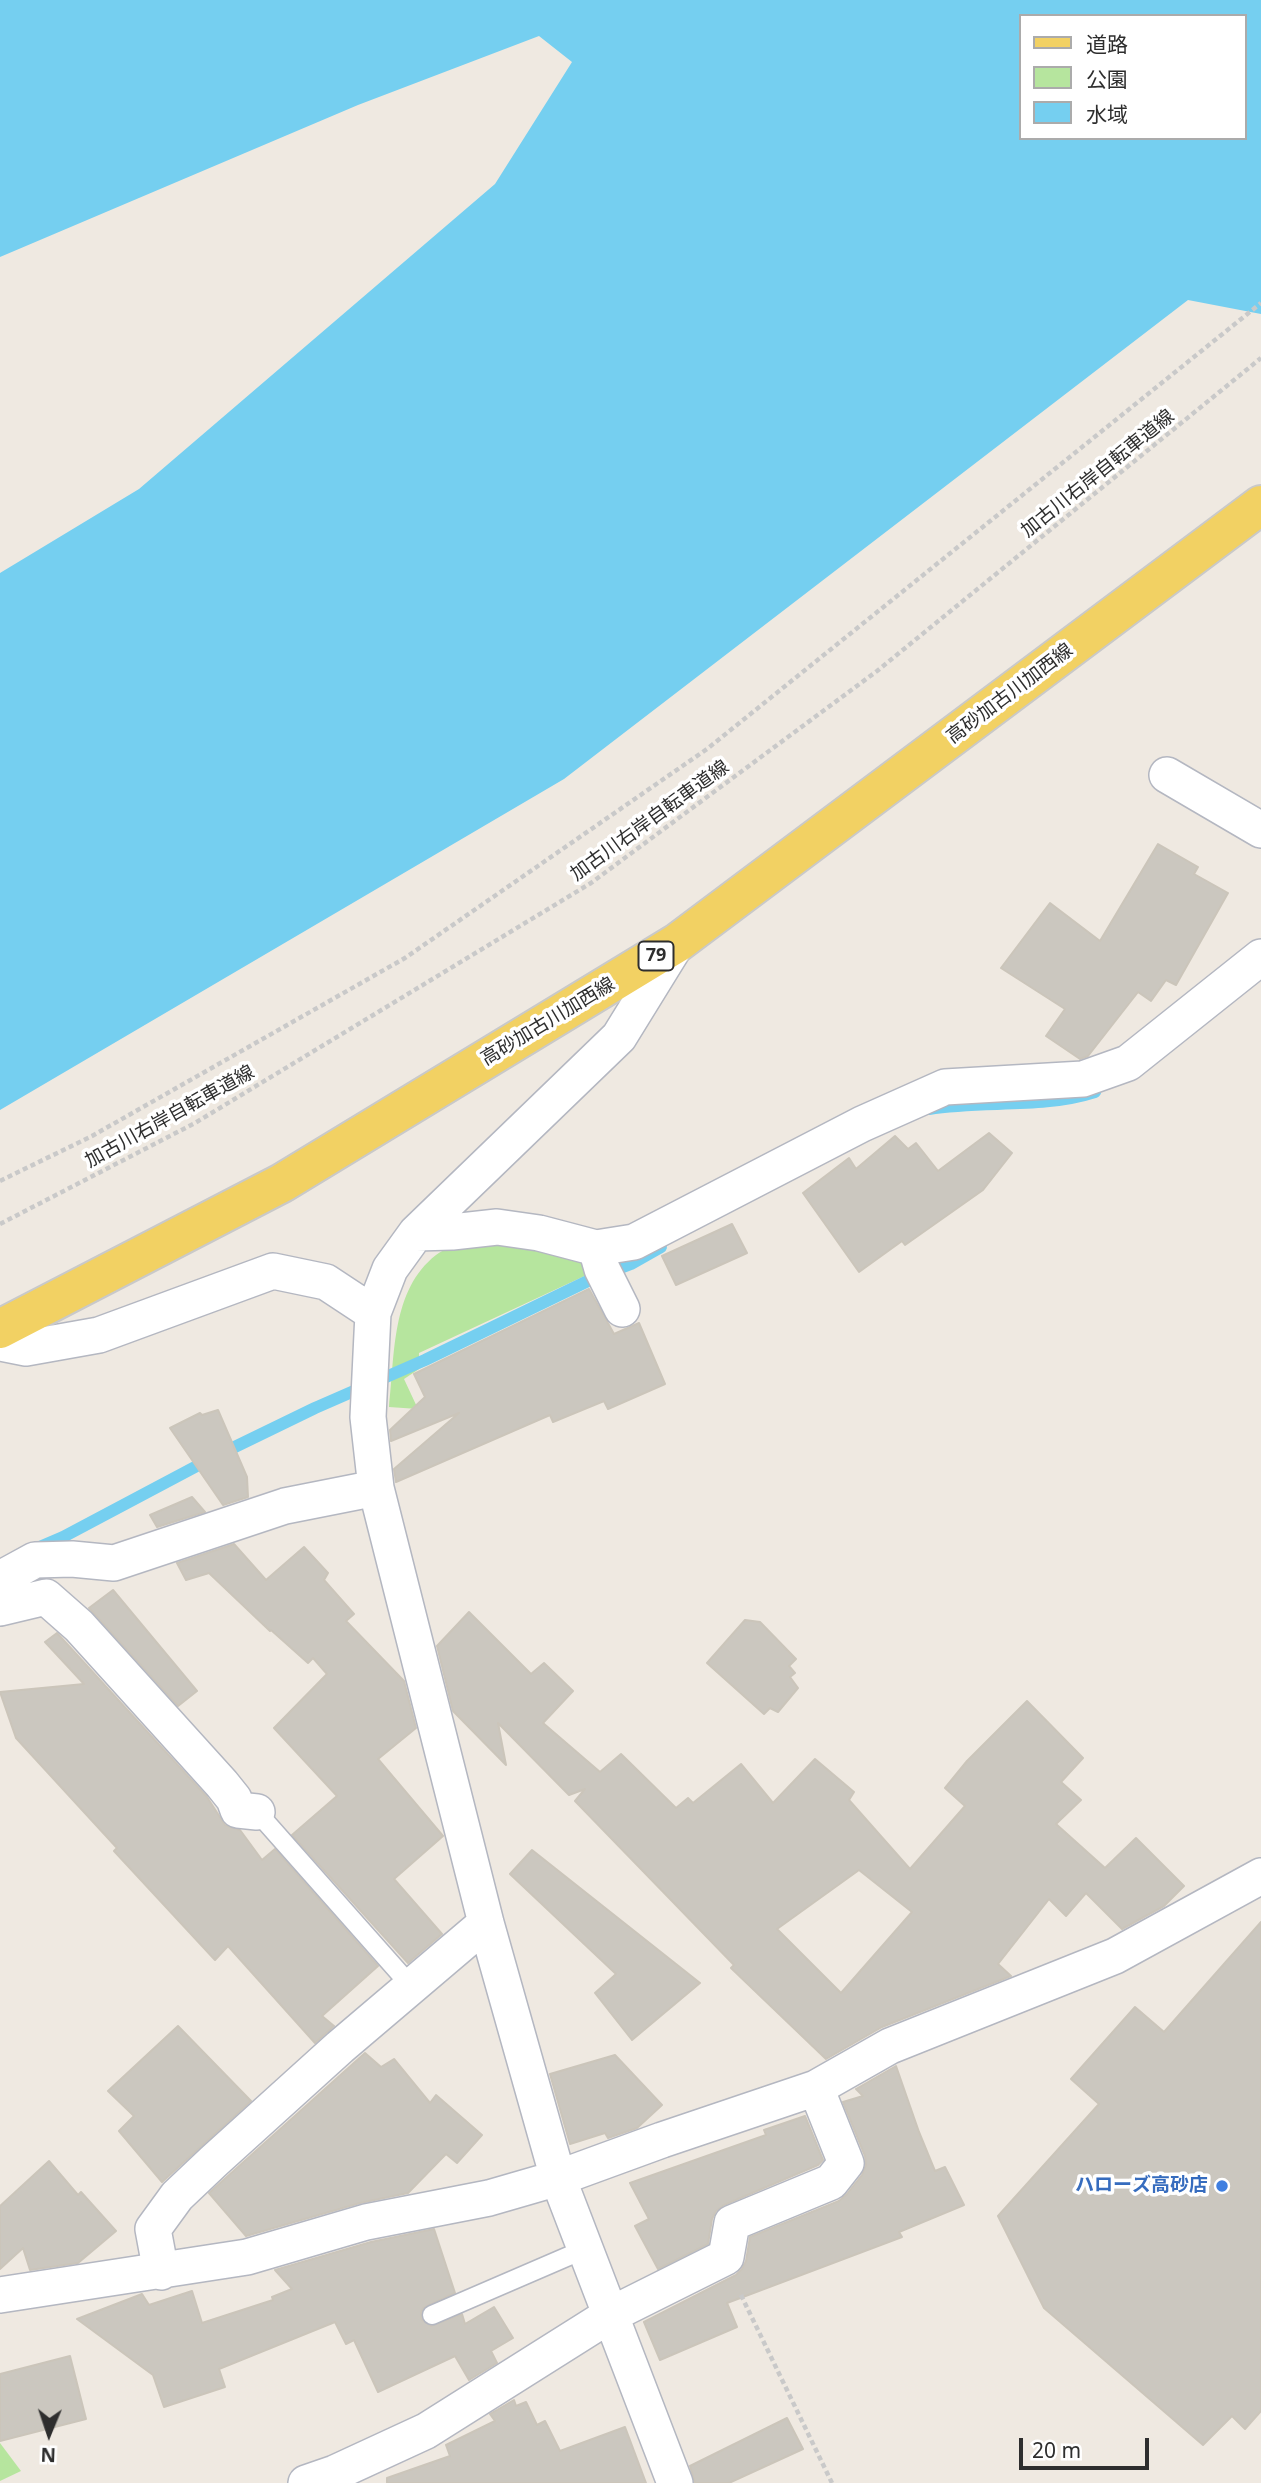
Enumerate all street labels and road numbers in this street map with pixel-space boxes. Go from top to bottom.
street label: 加古川右岸自転車道線 [1017,405,1179,543]
street label: 高砂加古川加西線 [942,639,1078,749]
street label: 加古川右岸自転車道線 [566,756,734,886]
road number: 79 [638,942,674,971]
street label: 高砂加古川加西線 [477,973,619,1071]
street label: 加古川右岸自転車道線 [81,1061,259,1173]

